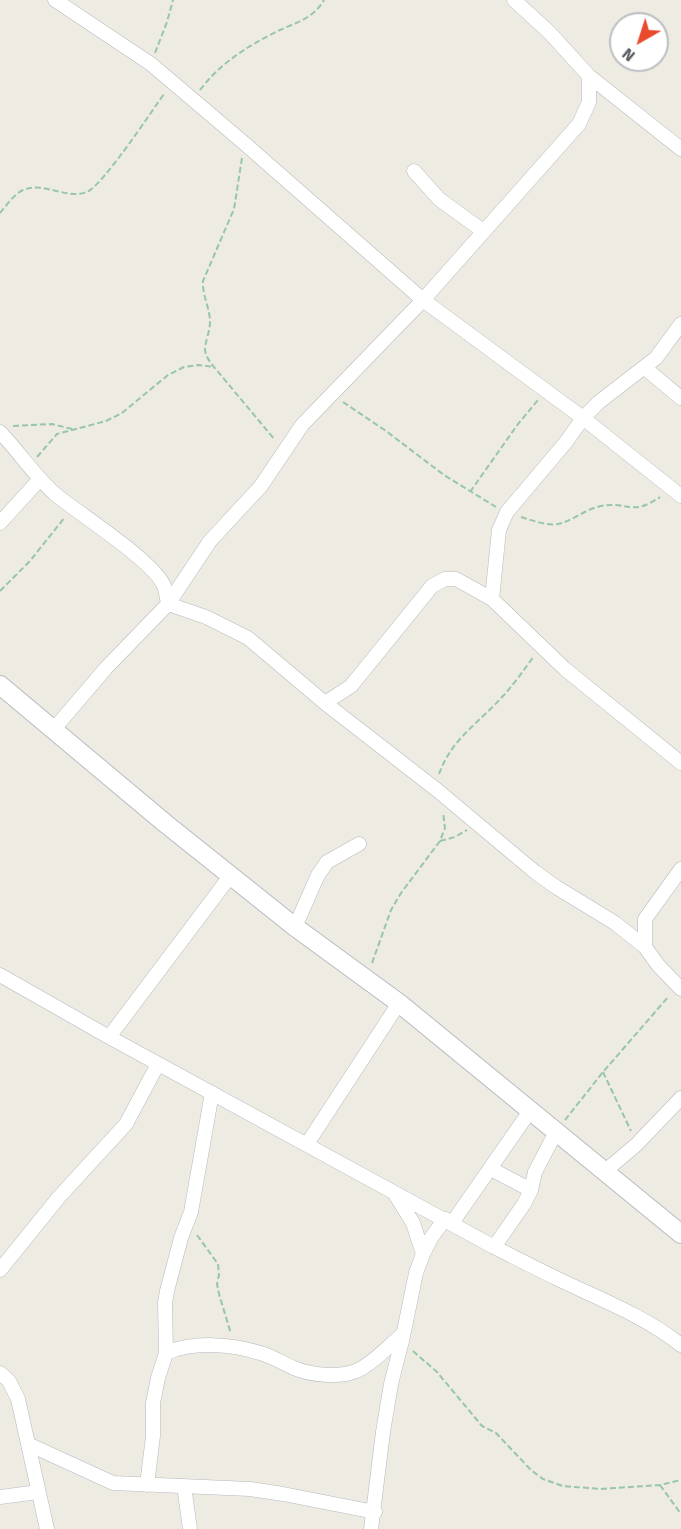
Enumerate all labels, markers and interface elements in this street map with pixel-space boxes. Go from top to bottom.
north arrow [609,12,669,72]
text: N [619,44,639,66]

